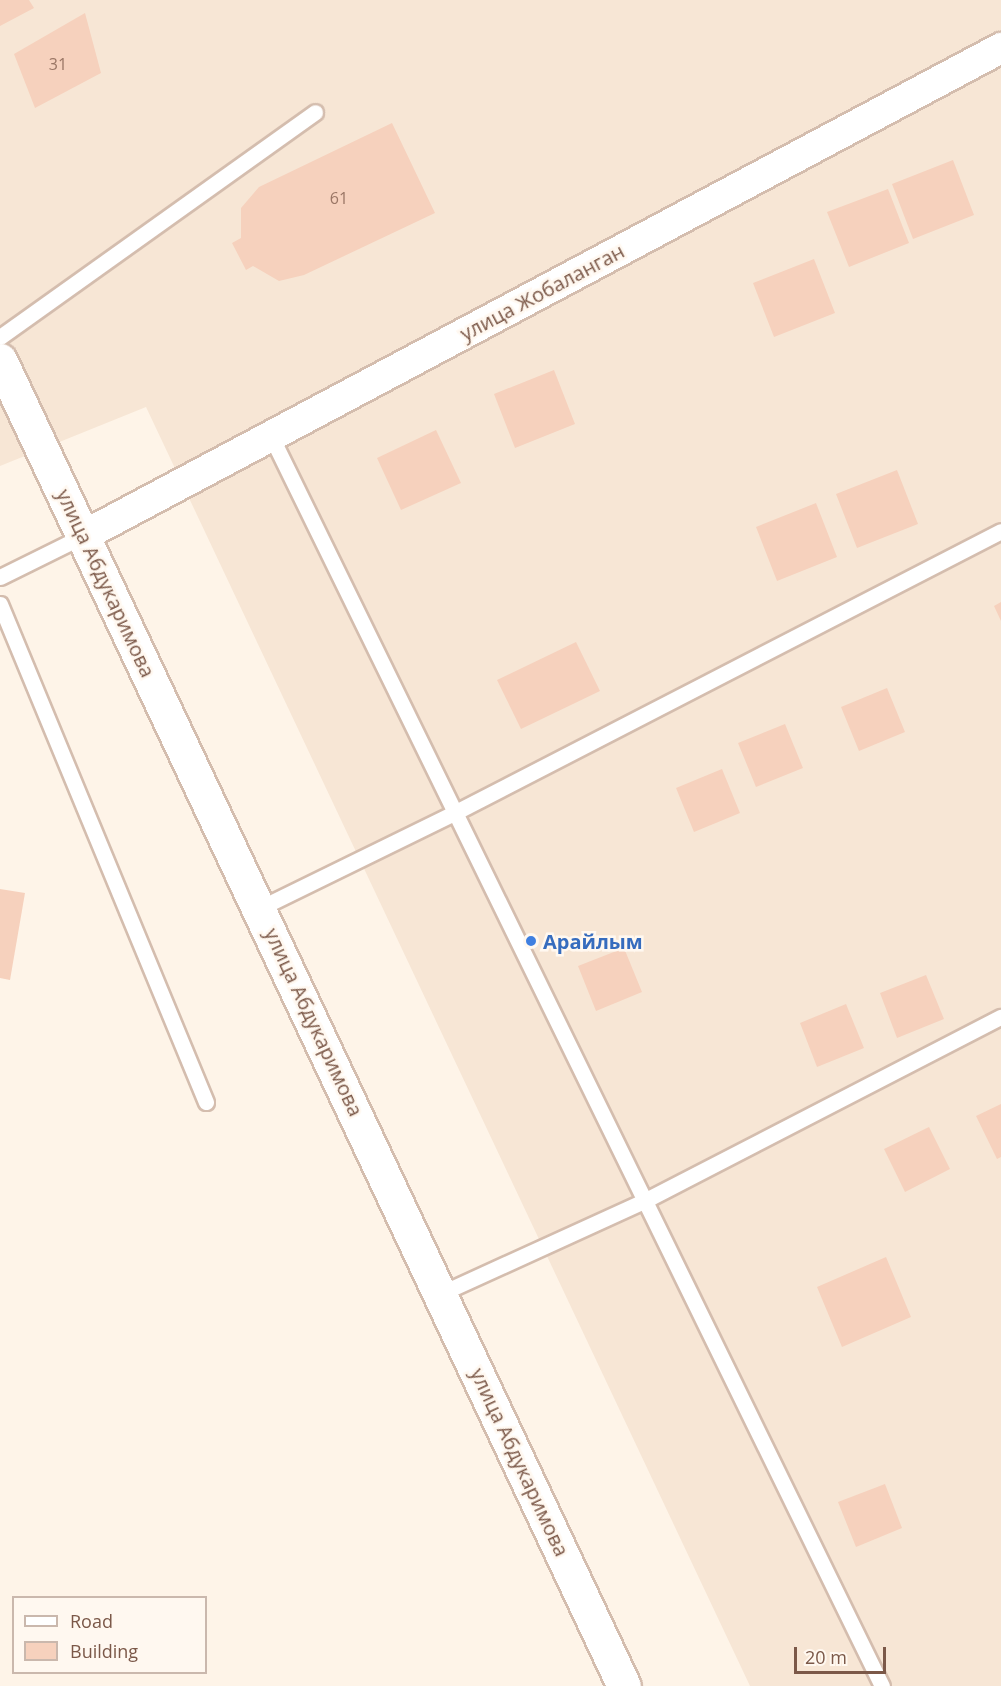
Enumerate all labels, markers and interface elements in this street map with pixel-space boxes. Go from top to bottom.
house number: 31 [49,54,67,74]
house number: 61 [330,188,348,208]
street label: улица Жобаланган [456,239,628,345]
street label: улица Абдукаримова [52,485,160,681]
street label: улица Абдукаримова [260,924,368,1120]
place label: Арайлым [543,929,643,953]
marker: Арайлым [524,934,538,948]
street label: улица Абдукаримова [466,1364,574,1560]
legend [12,1596,207,1674]
text: Road [70,1609,113,1633]
scale bar [797,1635,888,1673]
text: Building [70,1639,138,1663]
text: 20 m [805,1645,847,1669]

